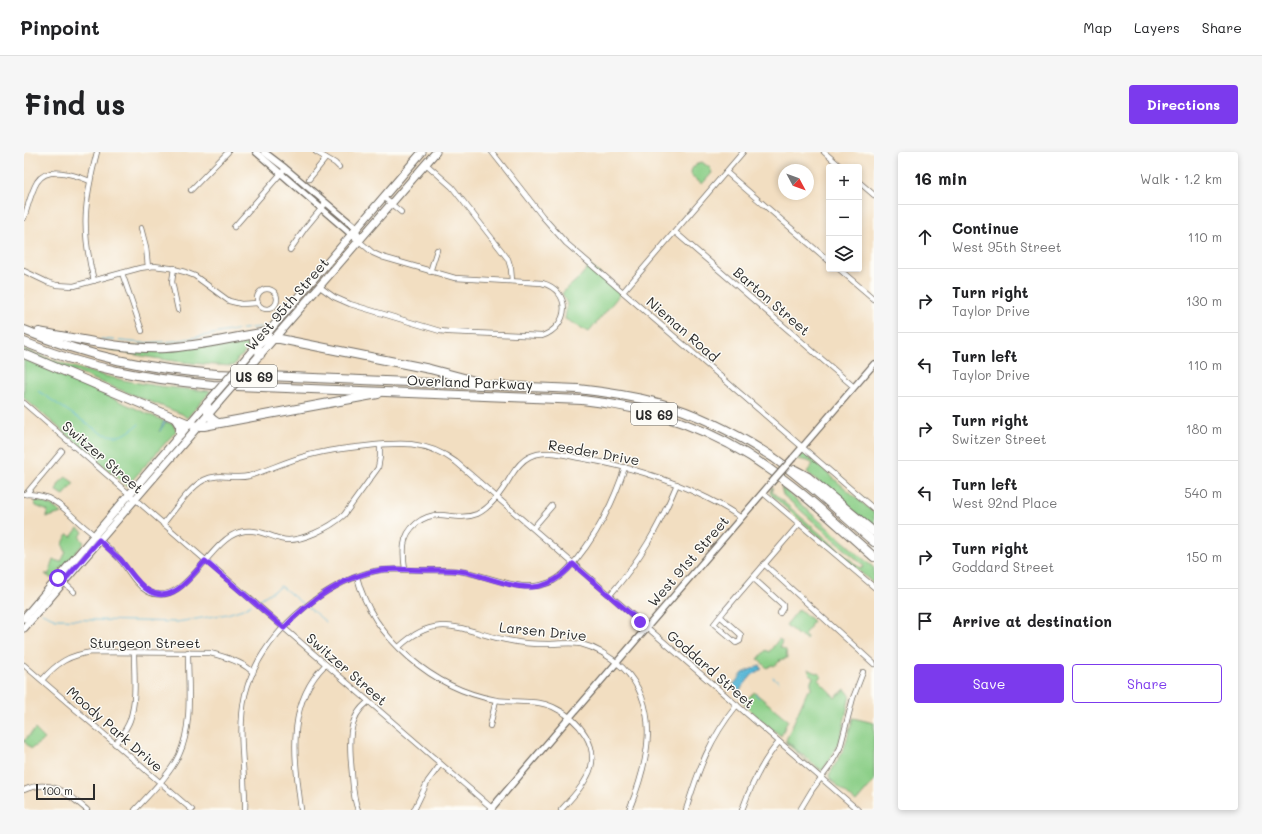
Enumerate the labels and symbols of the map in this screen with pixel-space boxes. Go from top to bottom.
north arrow [778,164,814,200]
street label: West 95th Street [241,253,333,355]
street label: Barton Street [730,262,814,340]
street label: Nieman Road [643,292,723,366]
road number: US 69 [231,365,277,387]
street label: Overland Parkway [407,370,533,394]
road number: US 69 [631,403,677,425]
street label: Switzer Street [58,416,148,498]
street label: Reeder Drive [547,435,641,469]
street label: West 91st Street [643,511,733,611]
route start [49,569,67,587]
route end [631,613,649,631]
street label: Larsen Drive [498,617,588,645]
street label: Goddard Street [663,626,759,712]
street label: Switzer Street [302,628,392,710]
street label: Sturgeon Street [90,633,200,652]
street label: Moody Park Drive [63,682,167,776]
scale bar [36,782,95,801]

